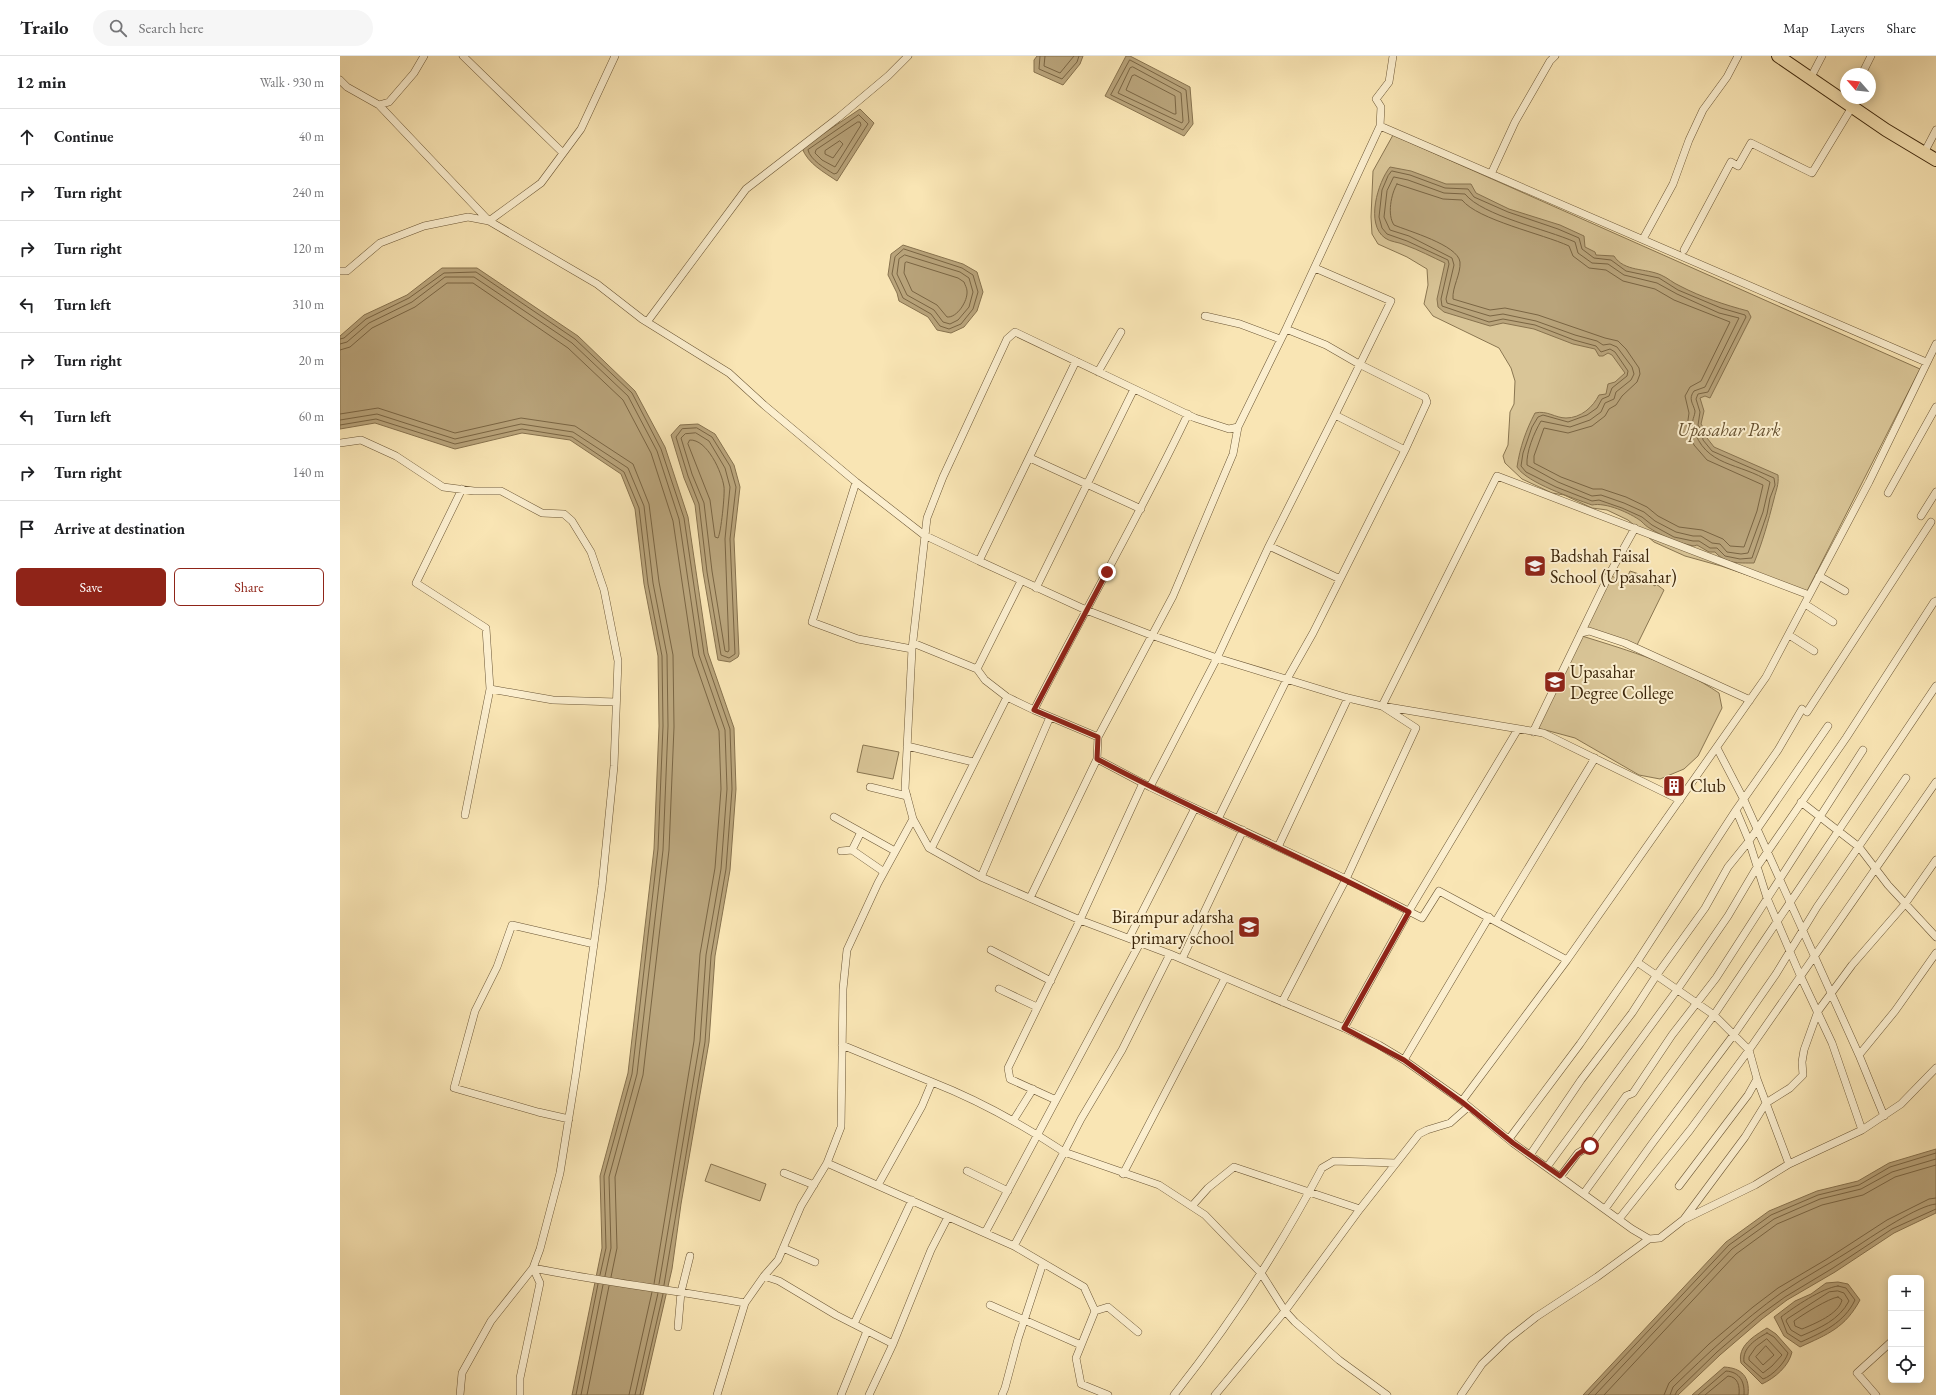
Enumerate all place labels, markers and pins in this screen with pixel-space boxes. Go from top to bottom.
place label: Badshah Faisal School (Upasahar) [1550,544,1677,588]
school or university icon: Badshah Faisal School (Upasahar) [1522,553,1548,579]
place label: Upasahar Degree College [1570,660,1674,704]
school or university icon: Upasahar Degree College [1542,669,1568,695]
building icon: Club [1661,773,1687,799]
place label: Club [1690,774,1726,797]
place label: Birampur adarsha primary school [1112,905,1235,949]
school or university icon: Birampur adarsha primary school [1236,914,1262,940]

